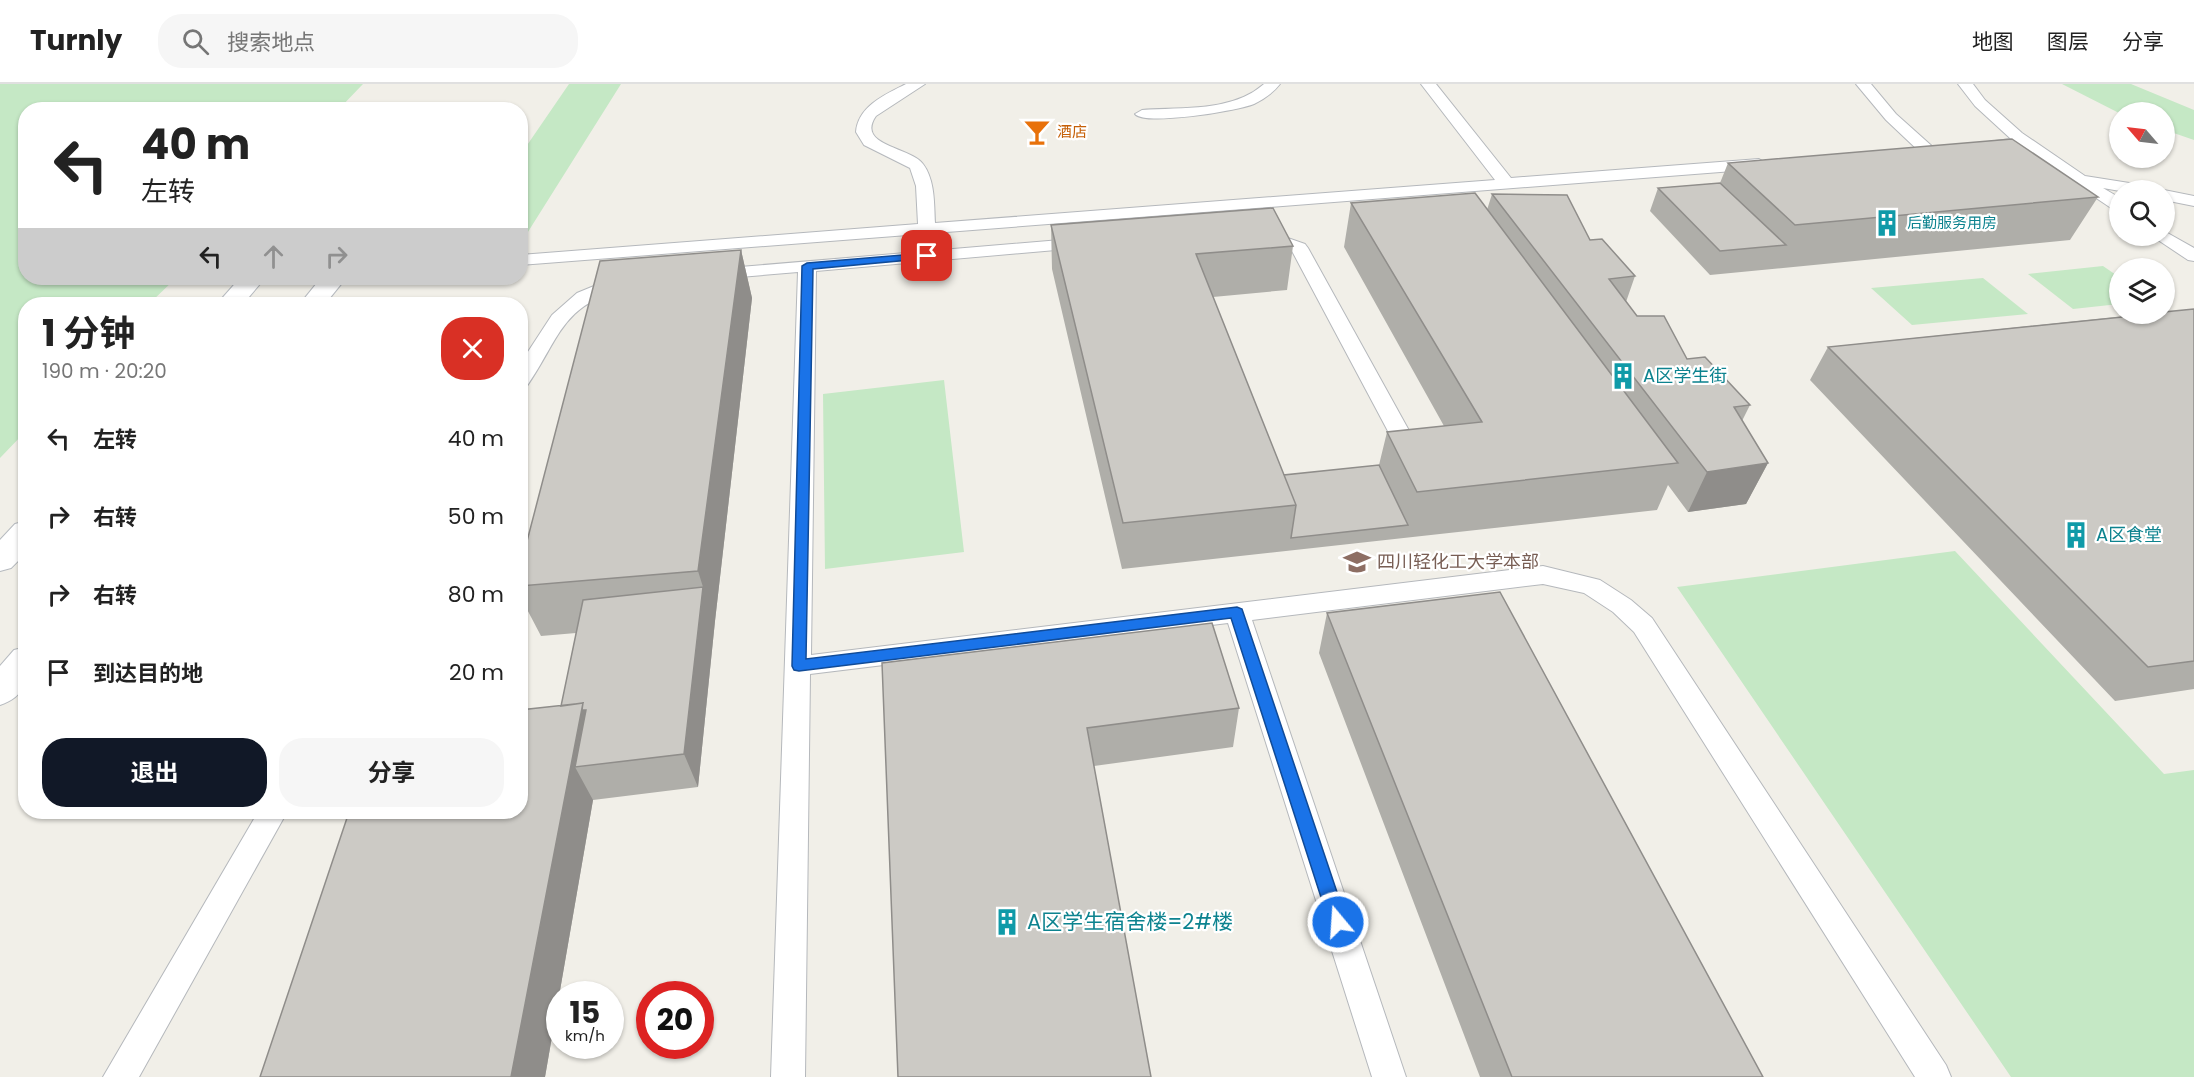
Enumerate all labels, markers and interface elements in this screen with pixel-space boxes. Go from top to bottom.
search box [158,14,578,68]
text: Turnly [30,21,122,60]
icon: search [179,25,212,58]
text: 搜索地点 [227,27,315,58]
text: 地图 [1972,27,2014,56]
text: 图层 [2047,27,2089,56]
text: 分享 [2122,27,2164,56]
north arrow [2109,102,2175,168]
map controls [2109,102,2175,324]
text: 40 m [141,115,250,174]
bar icon: 酒店 [1022,117,1052,147]
place label: 酒店 [1057,121,1087,142]
icon: left [42,126,120,204]
text: 左转 [141,173,195,210]
button: search [2109,180,2175,246]
building icon: 后勤服务用房 [1872,208,1902,238]
place label: 后勤服务用房 [1907,212,1997,233]
pin [901,230,952,281]
icon: arrive [910,239,943,272]
icon: left [194,240,227,273]
icon: ahead [257,240,290,273]
icon: right [320,240,353,273]
button: layers [2109,258,2175,324]
text: 1 分钟 [42,308,135,359]
button: close [441,317,504,380]
text: 190 m · 20:20 [42,357,167,385]
building icon: A区学生街 [1608,361,1638,391]
place label: A区学生街 [1643,363,1727,388]
icon: left [42,422,75,455]
text: 40 m [448,423,504,454]
text: 左转 [93,424,137,455]
icon: right [42,500,75,533]
text: 50 m [448,501,504,532]
text: 右转 [93,502,137,533]
building icon: A区食堂 [2061,520,2091,550]
place label: A区食堂 [2096,522,2162,547]
school or university icon: 四川轻化工大学本部 [1342,547,1372,577]
place label: 四川轻化工大学本部 [1377,549,1539,574]
icon: right [42,578,75,611]
text: 80 m [448,579,504,610]
text: 右转 [93,580,137,611]
icon: arrive [42,656,75,689]
text: 20 m [449,657,504,688]
text: 到达目的地 [93,658,203,689]
button: 退出 [42,738,267,807]
button: 分享 [279,738,504,807]
position arrow [1306,890,1370,954]
building icon: A区学生宿舍楼=2#楼 [992,907,1022,937]
place label: A区学生宿舍楼=2#楼 [1027,907,1233,936]
speed limit sign: 20 [636,981,714,1059]
text: 15 [570,991,600,1034]
text: km/h [565,1025,605,1046]

